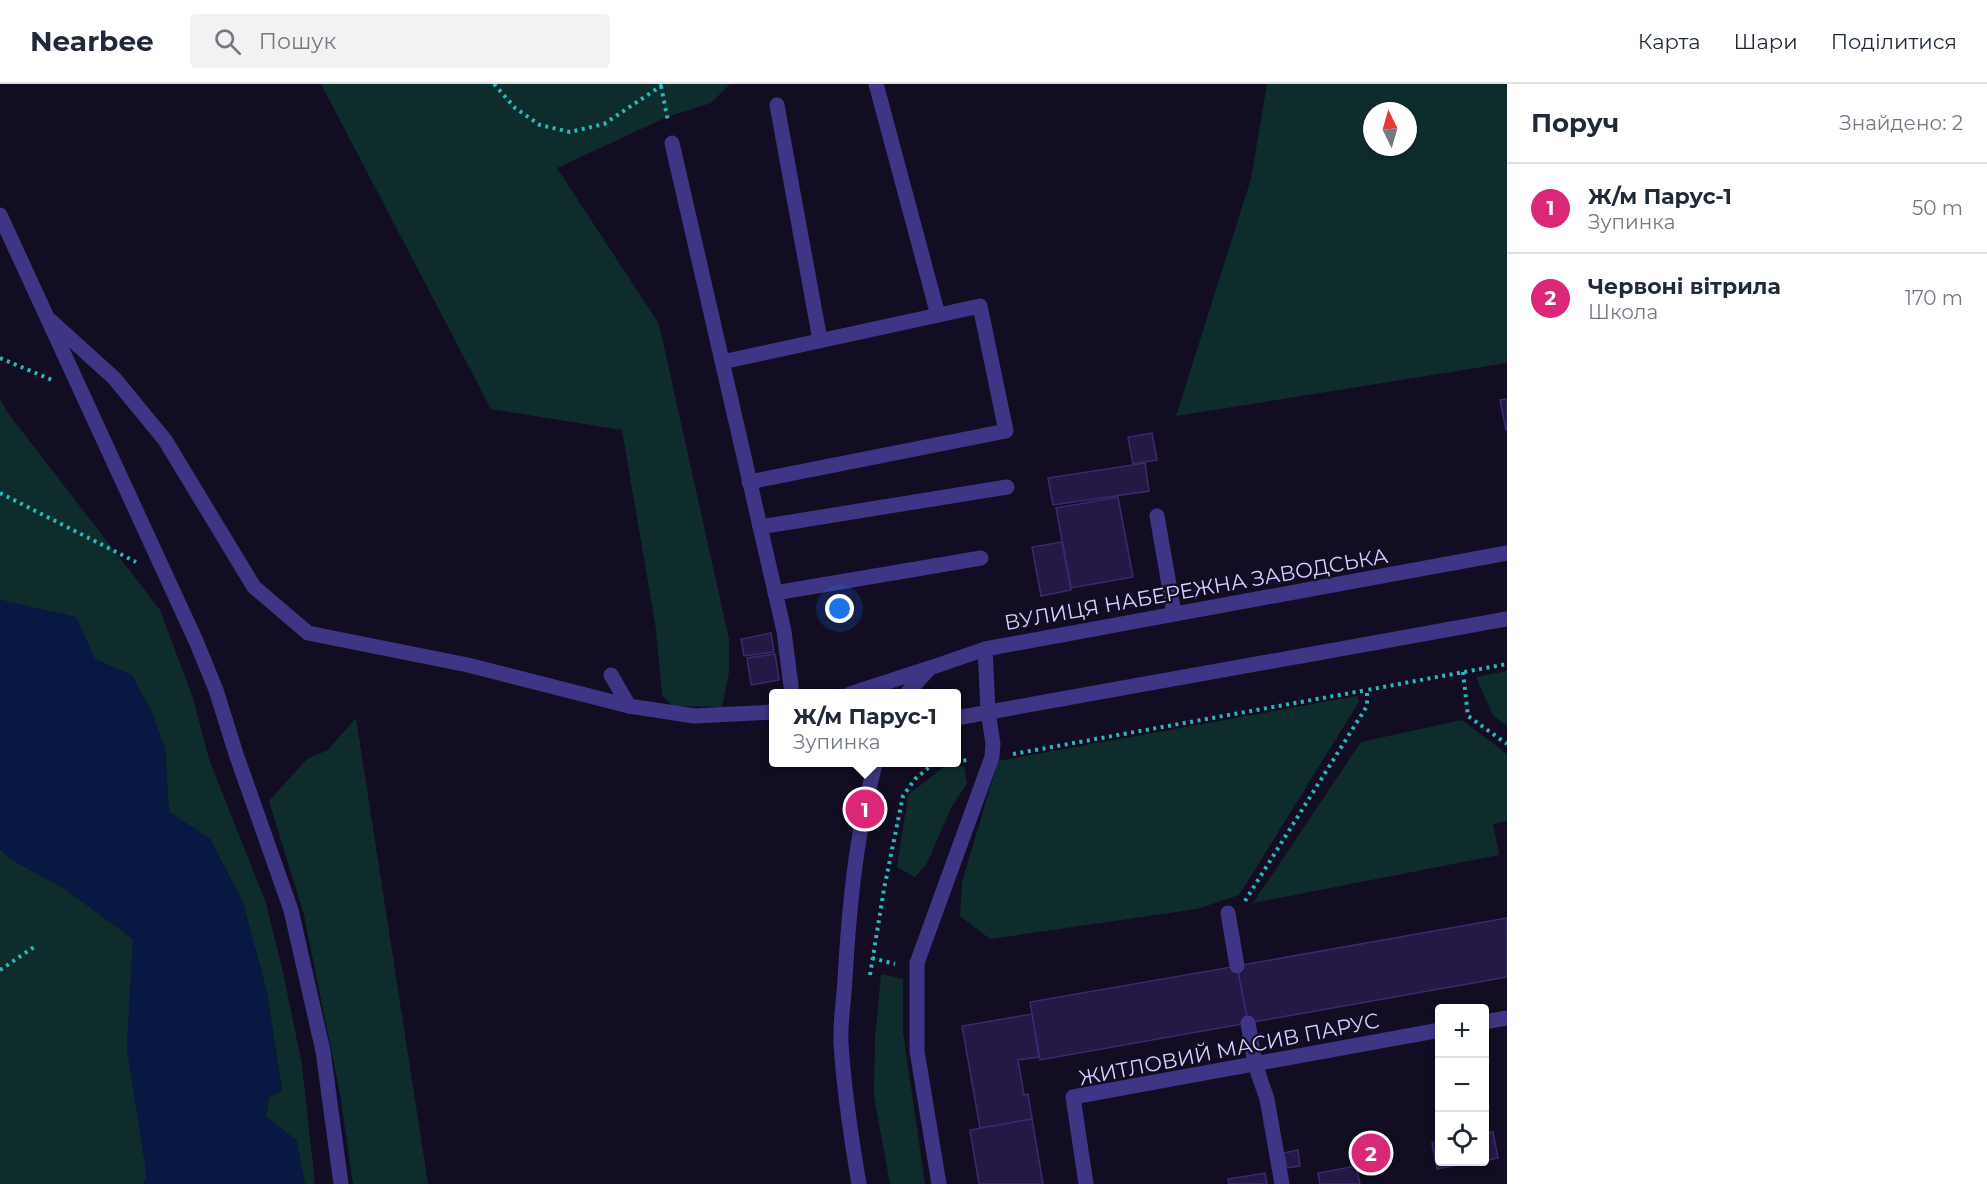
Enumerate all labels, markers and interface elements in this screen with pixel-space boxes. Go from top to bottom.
search box [190,14,610,68]
text: Nearbee [30,24,154,58]
icon: search [211,25,244,58]
text: Пошук [259,28,336,55]
text: Карта [1638,29,1701,54]
text: Шари [1734,29,1798,54]
text: Поділитися [1831,29,1957,54]
north arrow [1363,102,1417,156]
text: Поруч [1531,107,1619,139]
text: Знайдено: 2 [1839,111,1963,135]
text: Ж/м Парус-1 [1588,183,1732,210]
text: 1 [1547,196,1554,220]
text: 50 m [1912,196,1963,220]
text: Зупинка [1588,210,1675,234]
text: Червоні вітрила [1588,273,1781,300]
text: 2 [1545,286,1556,310]
text: 170 m [1905,286,1963,310]
text: Школа [1588,300,1658,324]
street label: ВУЛИЦЯ НАБЕРЕЖНА ЗАВОДСЬКА [1002,543,1390,635]
your location [825,594,854,623]
popup [769,689,961,767]
text: Ж/м Парус-1 [793,703,937,730]
text: Зупинка [793,730,880,754]
pin: 1 [846,786,884,832]
map controls [1435,1004,1489,1166]
button: + [1435,1004,1489,1058]
street label: ЖИТЛОВИЙ МАСИВ ПАРУС [1077,1008,1381,1090]
button: − [1435,1058,1489,1112]
button: locate [1435,1112,1489,1166]
pin: 2 [1352,1130,1390,1176]

